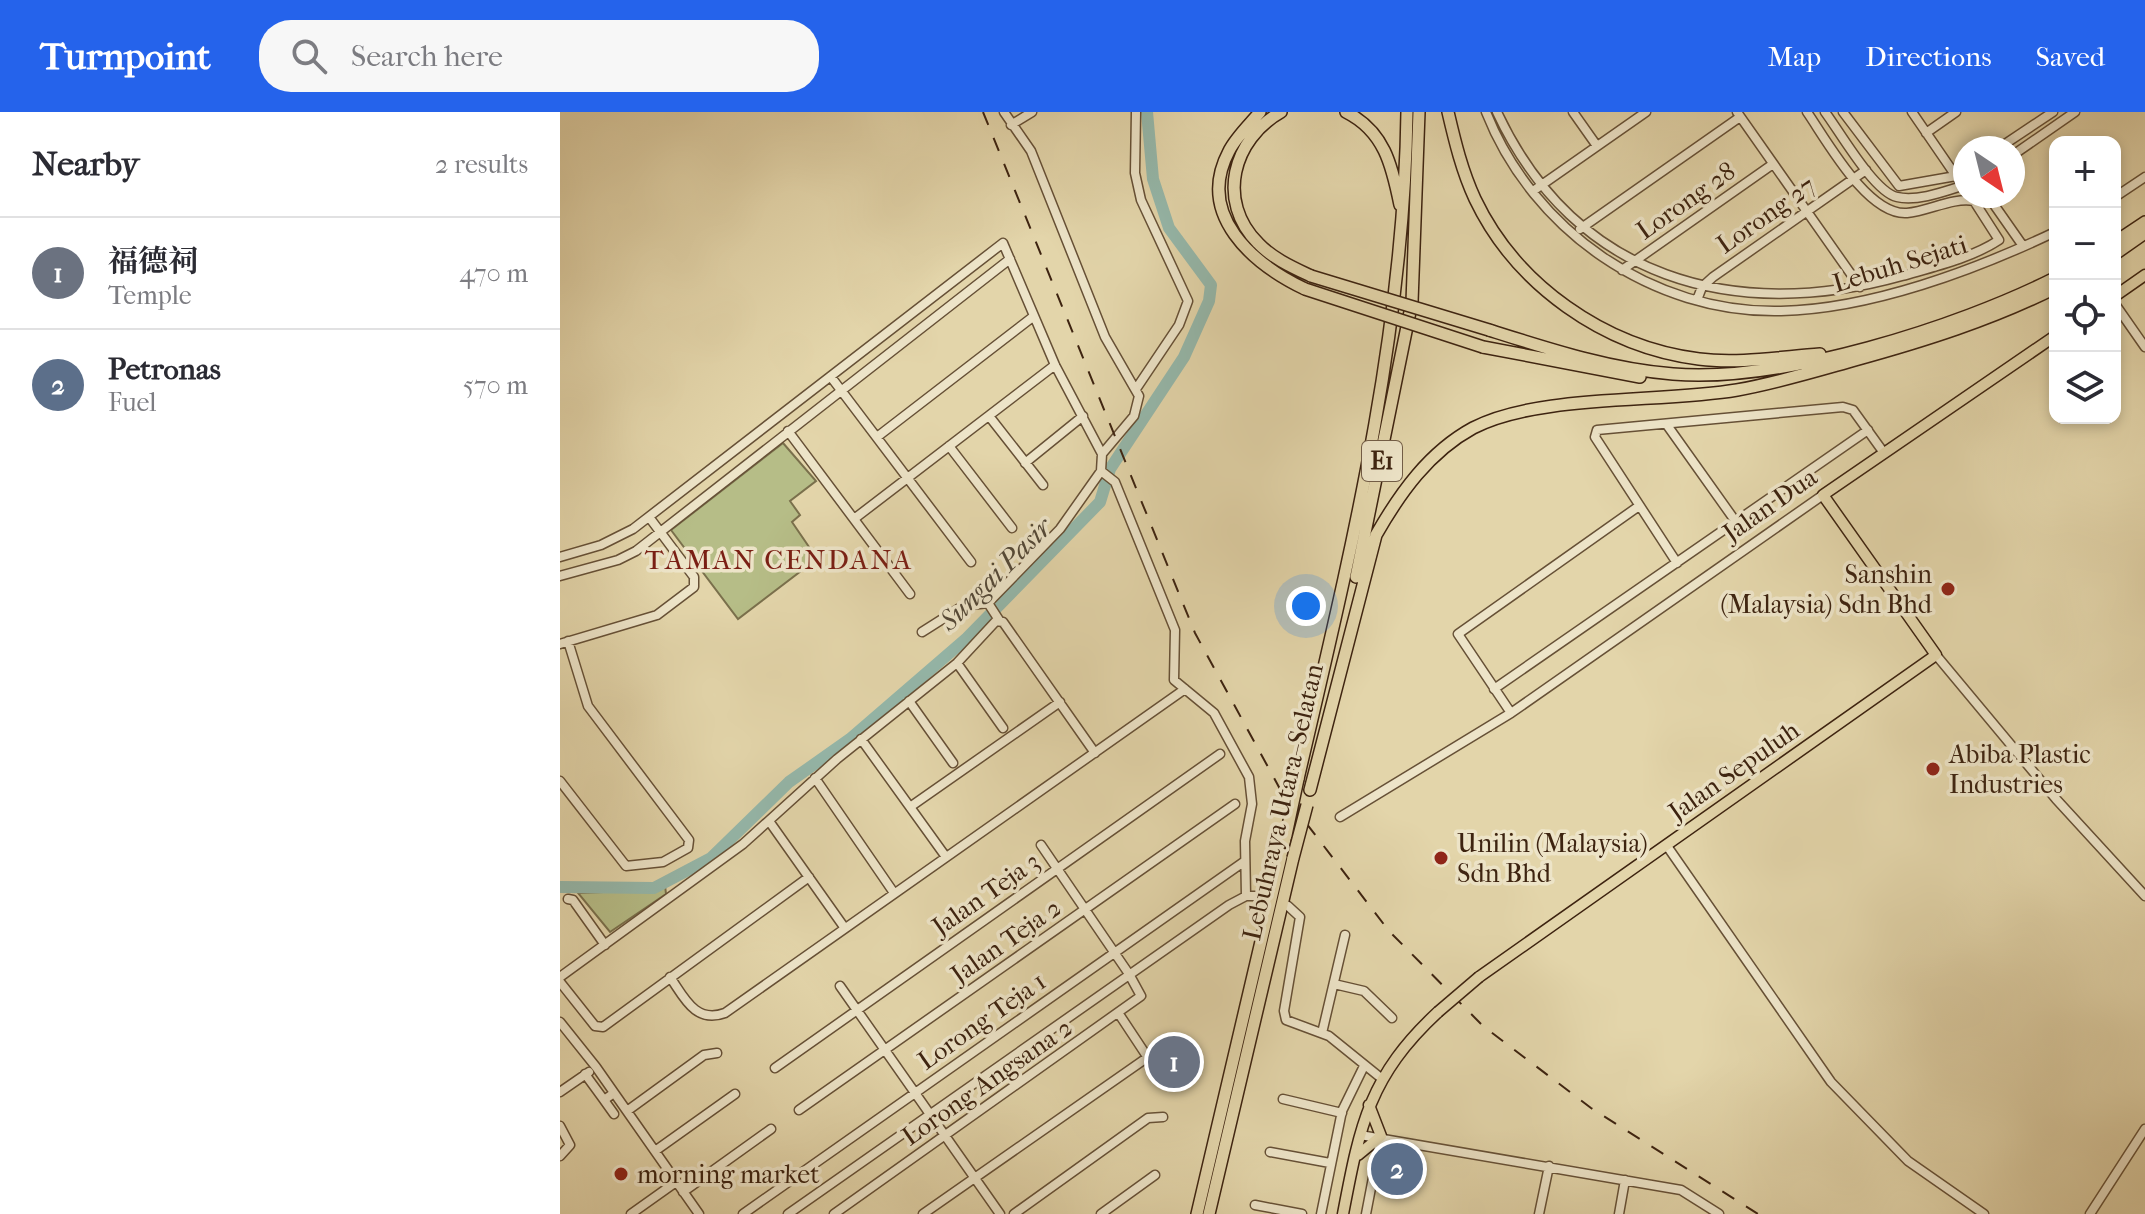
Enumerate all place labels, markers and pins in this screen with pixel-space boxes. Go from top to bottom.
place label: Sanshin (Malaysia) Sdn Bhd [1720,559,1933,620]
marker: Sanshin (Malaysia) Sdn Bhd [1939,580,1957,598]
place label: Abiba Plastic Industries [1948,739,2091,800]
marker: Abiba Plastic Industries [1924,760,1942,778]
place label: Unilin (Malaysia) Sdn Bhd [1457,828,1648,889]
marker: Unilin (Malaysia) Sdn Bhd [1432,849,1450,867]
pin: 1 [1148,1032,1200,1092]
pin: 2 [1371,1139,1423,1199]
place label: morning market [637,1159,820,1190]
marker: morning market [612,1165,630,1183]

